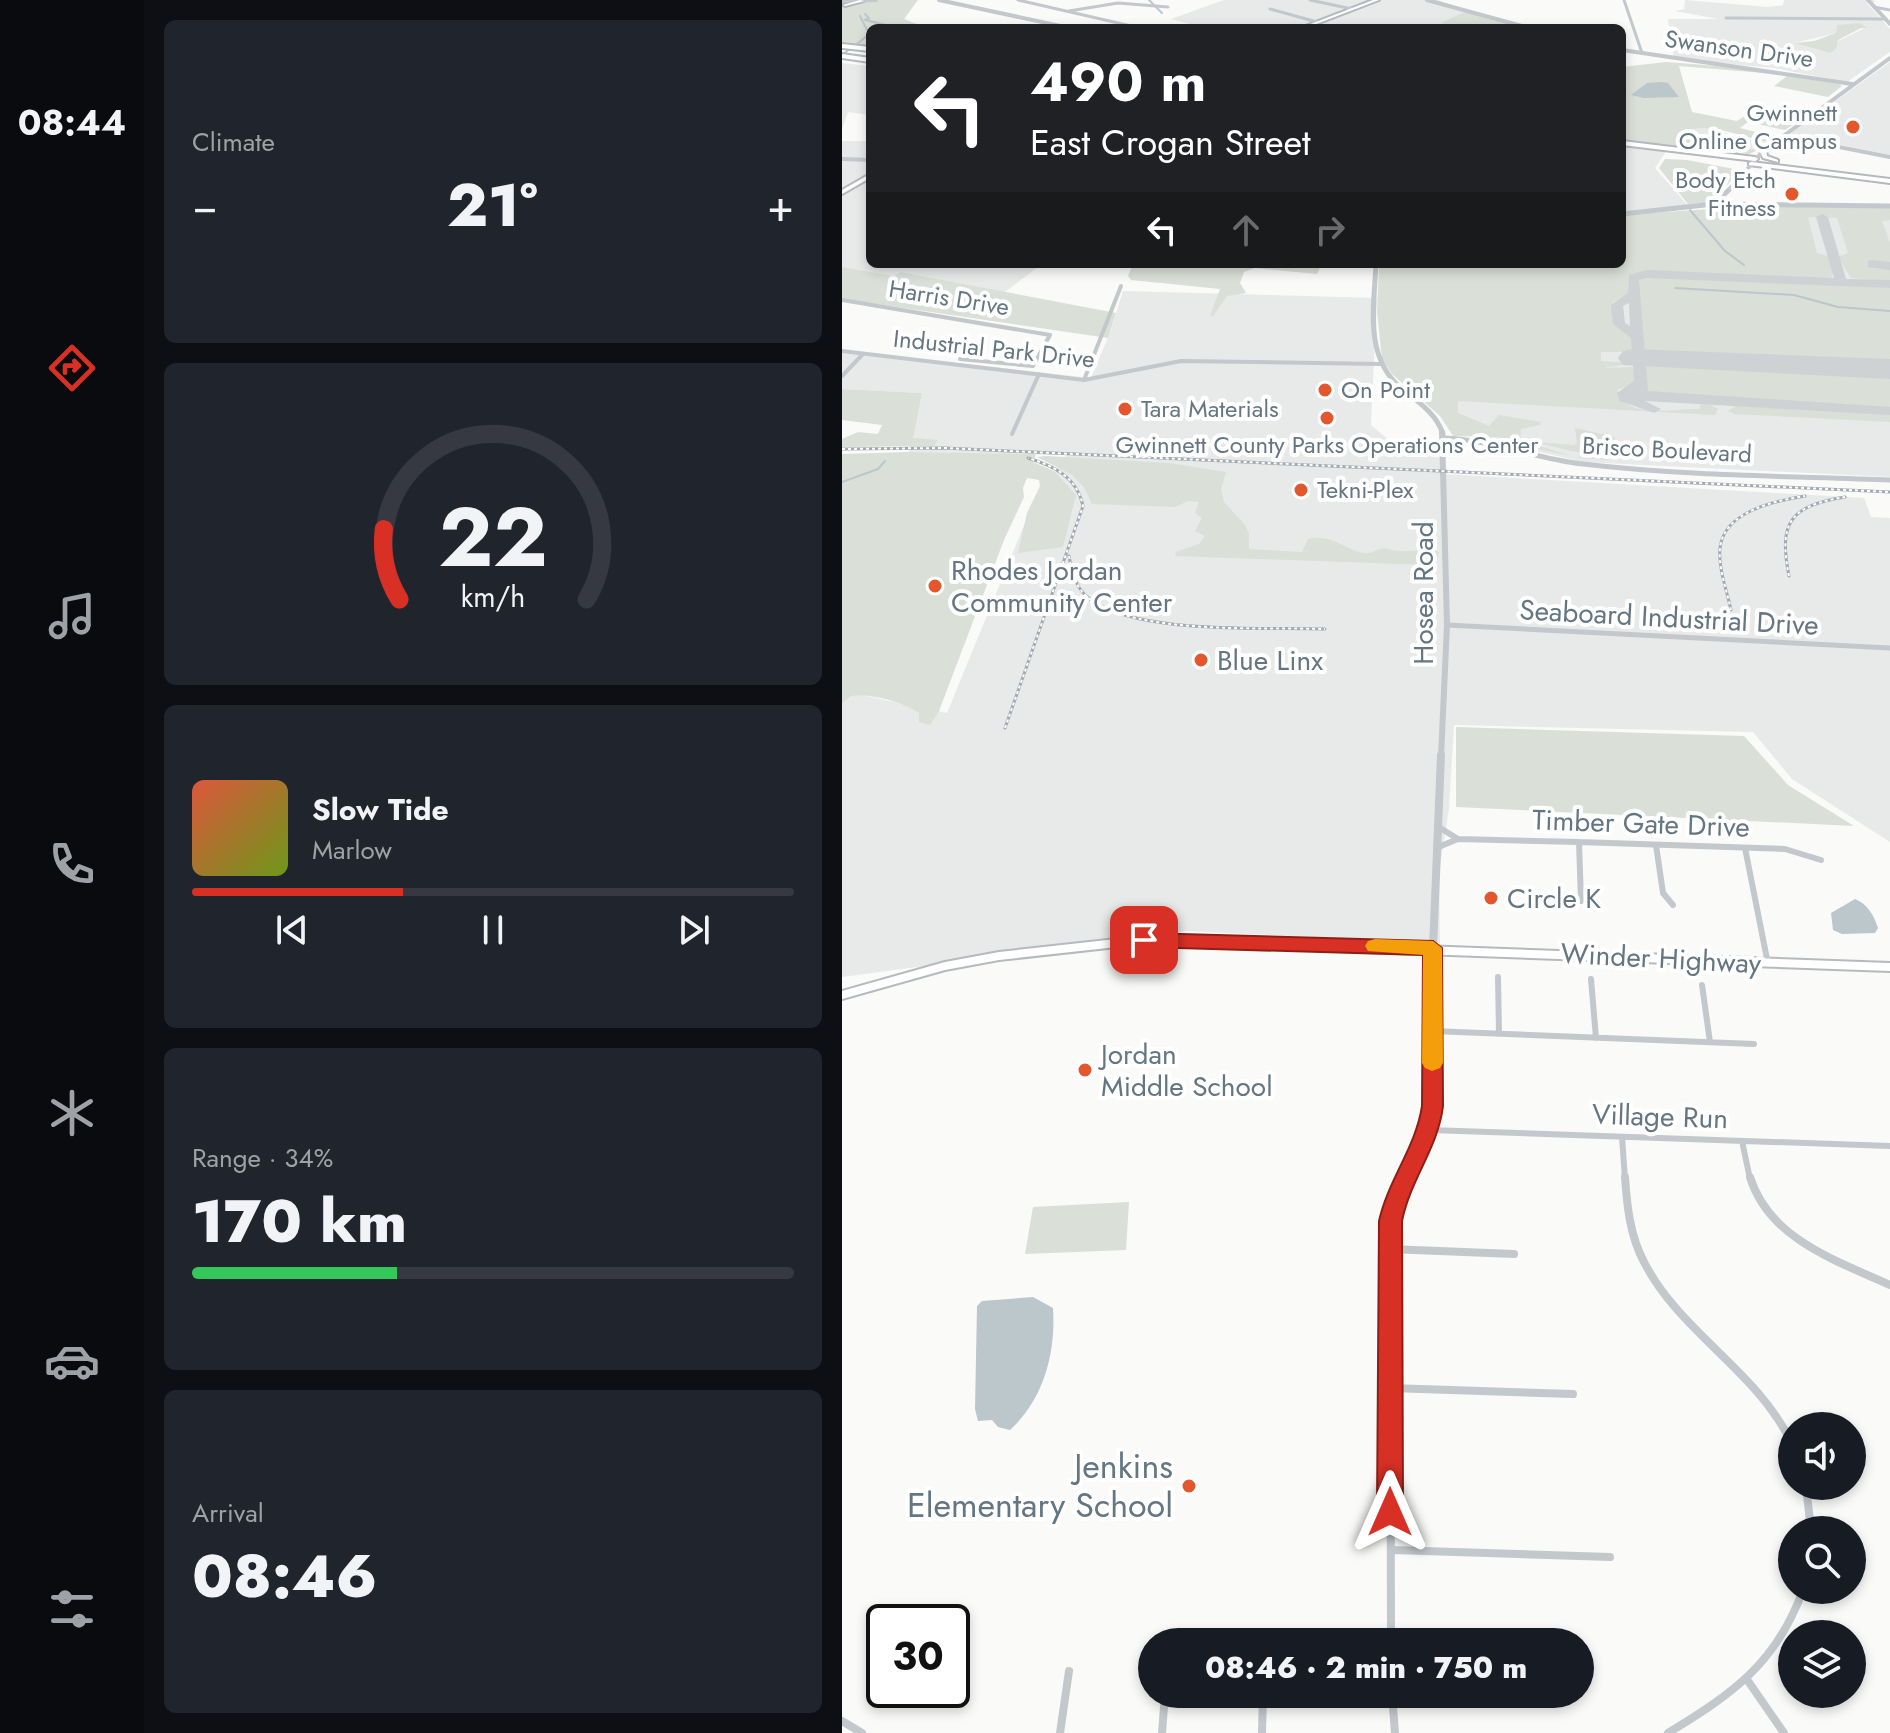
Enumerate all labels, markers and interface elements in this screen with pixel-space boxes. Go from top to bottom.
street label: Swanson Drive [1663,21,1816,76]
text: 490 m [1030,41,1206,122]
icon: left [898,56,1002,160]
place label: Gwinnett Online Campus [1679,95,1837,158]
text: 08:44 [18,96,126,148]
text: East Crogan Street [1030,116,1311,168]
marker: Gwinnett Online Campus [1844,118,1862,136]
text: Climate [192,123,275,161]
text: 21° [447,162,538,249]
place label: Body Etch Fitness [1675,162,1776,225]
text: − [192,174,218,238]
text: + [767,174,794,238]
marker: Body Etch Fitness [1783,185,1801,203]
icon: left [1140,208,1184,252]
icon: ahead [1224,208,1268,252]
icon: right [1308,208,1352,252]
street label: Harris Drive [886,271,1012,324]
street label: Industrial Park Drive [892,321,1096,376]
icon: directions [44,340,100,396]
place label: On Point [1341,372,1430,407]
marker: On Point [1316,381,1334,399]
place label: Tara Materials [1141,391,1279,426]
marker: Tara Materials [1116,400,1134,418]
marker: Gwinnett County Parks Operations Center [1318,409,1336,427]
place label: Gwinnett County Parks Operations Center [1116,427,1539,462]
street label: Brisco Boulevard [1581,428,1753,471]
place label: Tekni-Plex [1317,472,1414,507]
text: 22 [438,476,548,596]
marker: Tekni-Plex [1292,481,1310,499]
street label: Hosea Road [1403,521,1444,665]
place label: Rhodes Jordan Community Center [951,550,1173,623]
text: km/h [461,576,525,618]
marker: Rhodes Jordan Community Center [926,577,944,595]
icon: music [44,588,100,644]
street label: Seaboard Industrial Drive [1518,589,1820,646]
place label: Blue Linx [1217,640,1323,681]
marker: Blue Linx [1192,651,1210,669]
text: Slow Tide [312,788,449,831]
street label: Timber Gate Drive [1532,799,1750,848]
text: Marlow [312,831,392,869]
icon: phone [44,836,100,892]
place label: Circle K [1507,878,1601,919]
marker: Circle K [1482,889,1500,907]
pin [1110,906,1178,974]
icon: previous [270,908,314,952]
icon: pause [471,908,515,952]
icon: next [672,908,716,952]
icon: arrive [1122,918,1166,962]
street label: Winder Highway [1560,933,1763,984]
place label: Jordan Middle School [1097,1034,1273,1107]
marker: Jordan Middle School [1076,1061,1094,1079]
icon: climate [44,1085,100,1141]
street label: Village Run [1591,1094,1729,1139]
text: Range · 34% [192,1139,333,1177]
text: 170 km [192,1178,407,1265]
icon: car [44,1333,100,1389]
map controls [1778,1412,1866,1708]
button: sound [1778,1412,1866,1500]
place label: Jenkins Elementary School [907,1442,1173,1530]
position arrow [1348,1470,1432,1554]
marker: Jenkins Elementary School [1180,1477,1198,1495]
text: Arrival [192,1494,264,1532]
button: search [1778,1516,1866,1604]
text: 08:46 [192,1533,377,1620]
icon: filters [44,1581,100,1637]
speed limit sign: 30 [866,1604,970,1708]
button: layers [1778,1620,1866,1708]
text: 08:46 · 2 min · 750 m [1205,1646,1527,1689]

